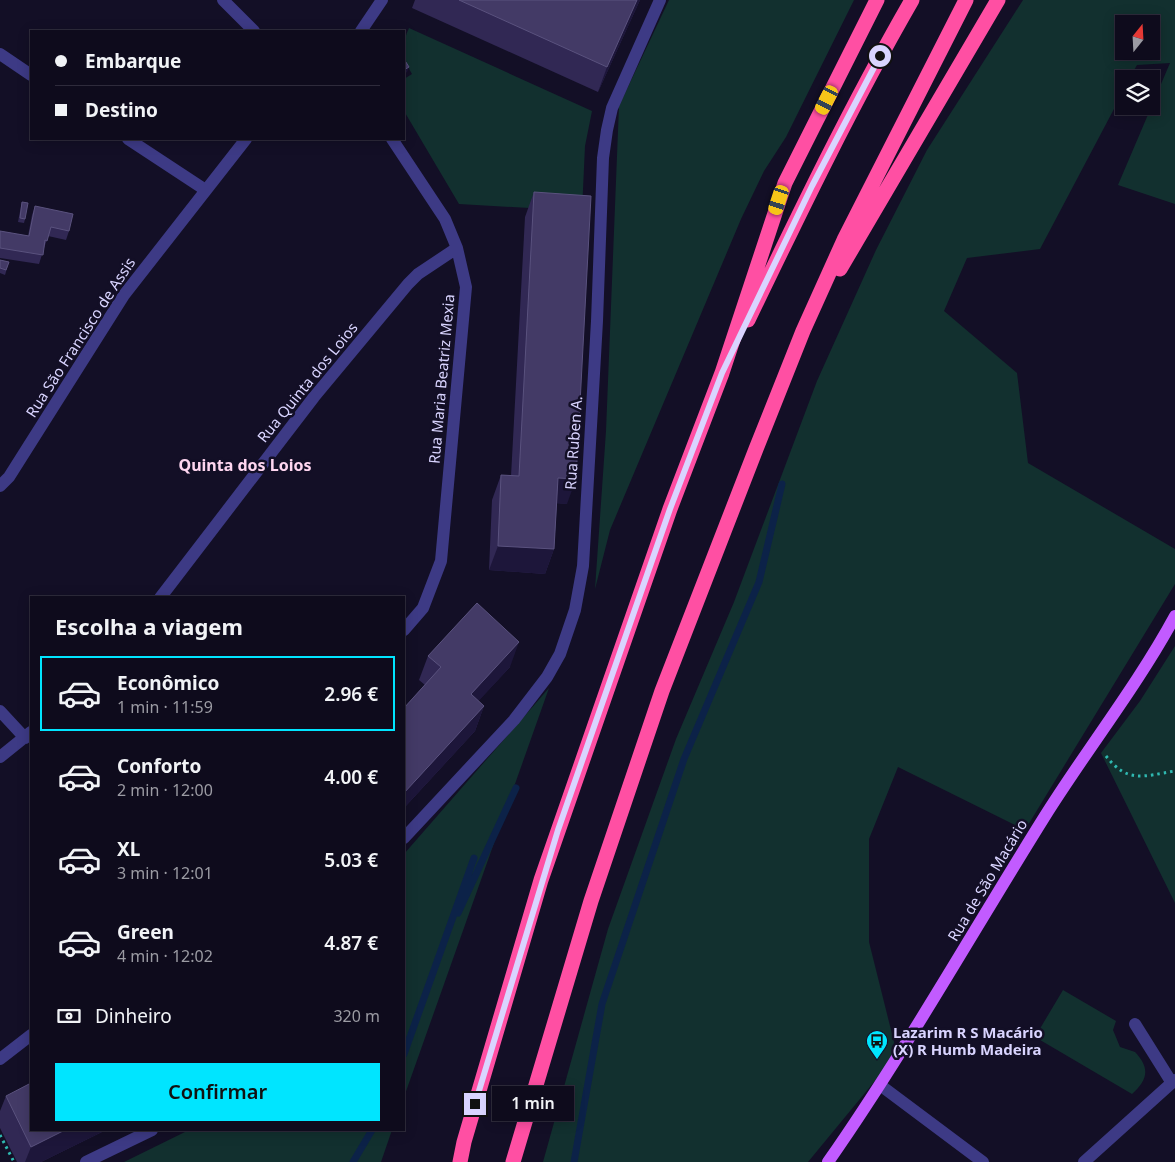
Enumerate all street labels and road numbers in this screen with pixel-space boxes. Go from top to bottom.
street label: Rua São Francisco de Assis [21,253,139,421]
street label: Rua Maria Beatriz Mexia [424,293,458,465]
street label: Rua Quinta dos Loios [252,318,362,446]
street label: Rua Ruben A. [560,395,586,491]
street label: Rua de São Macário [943,815,1031,945]

